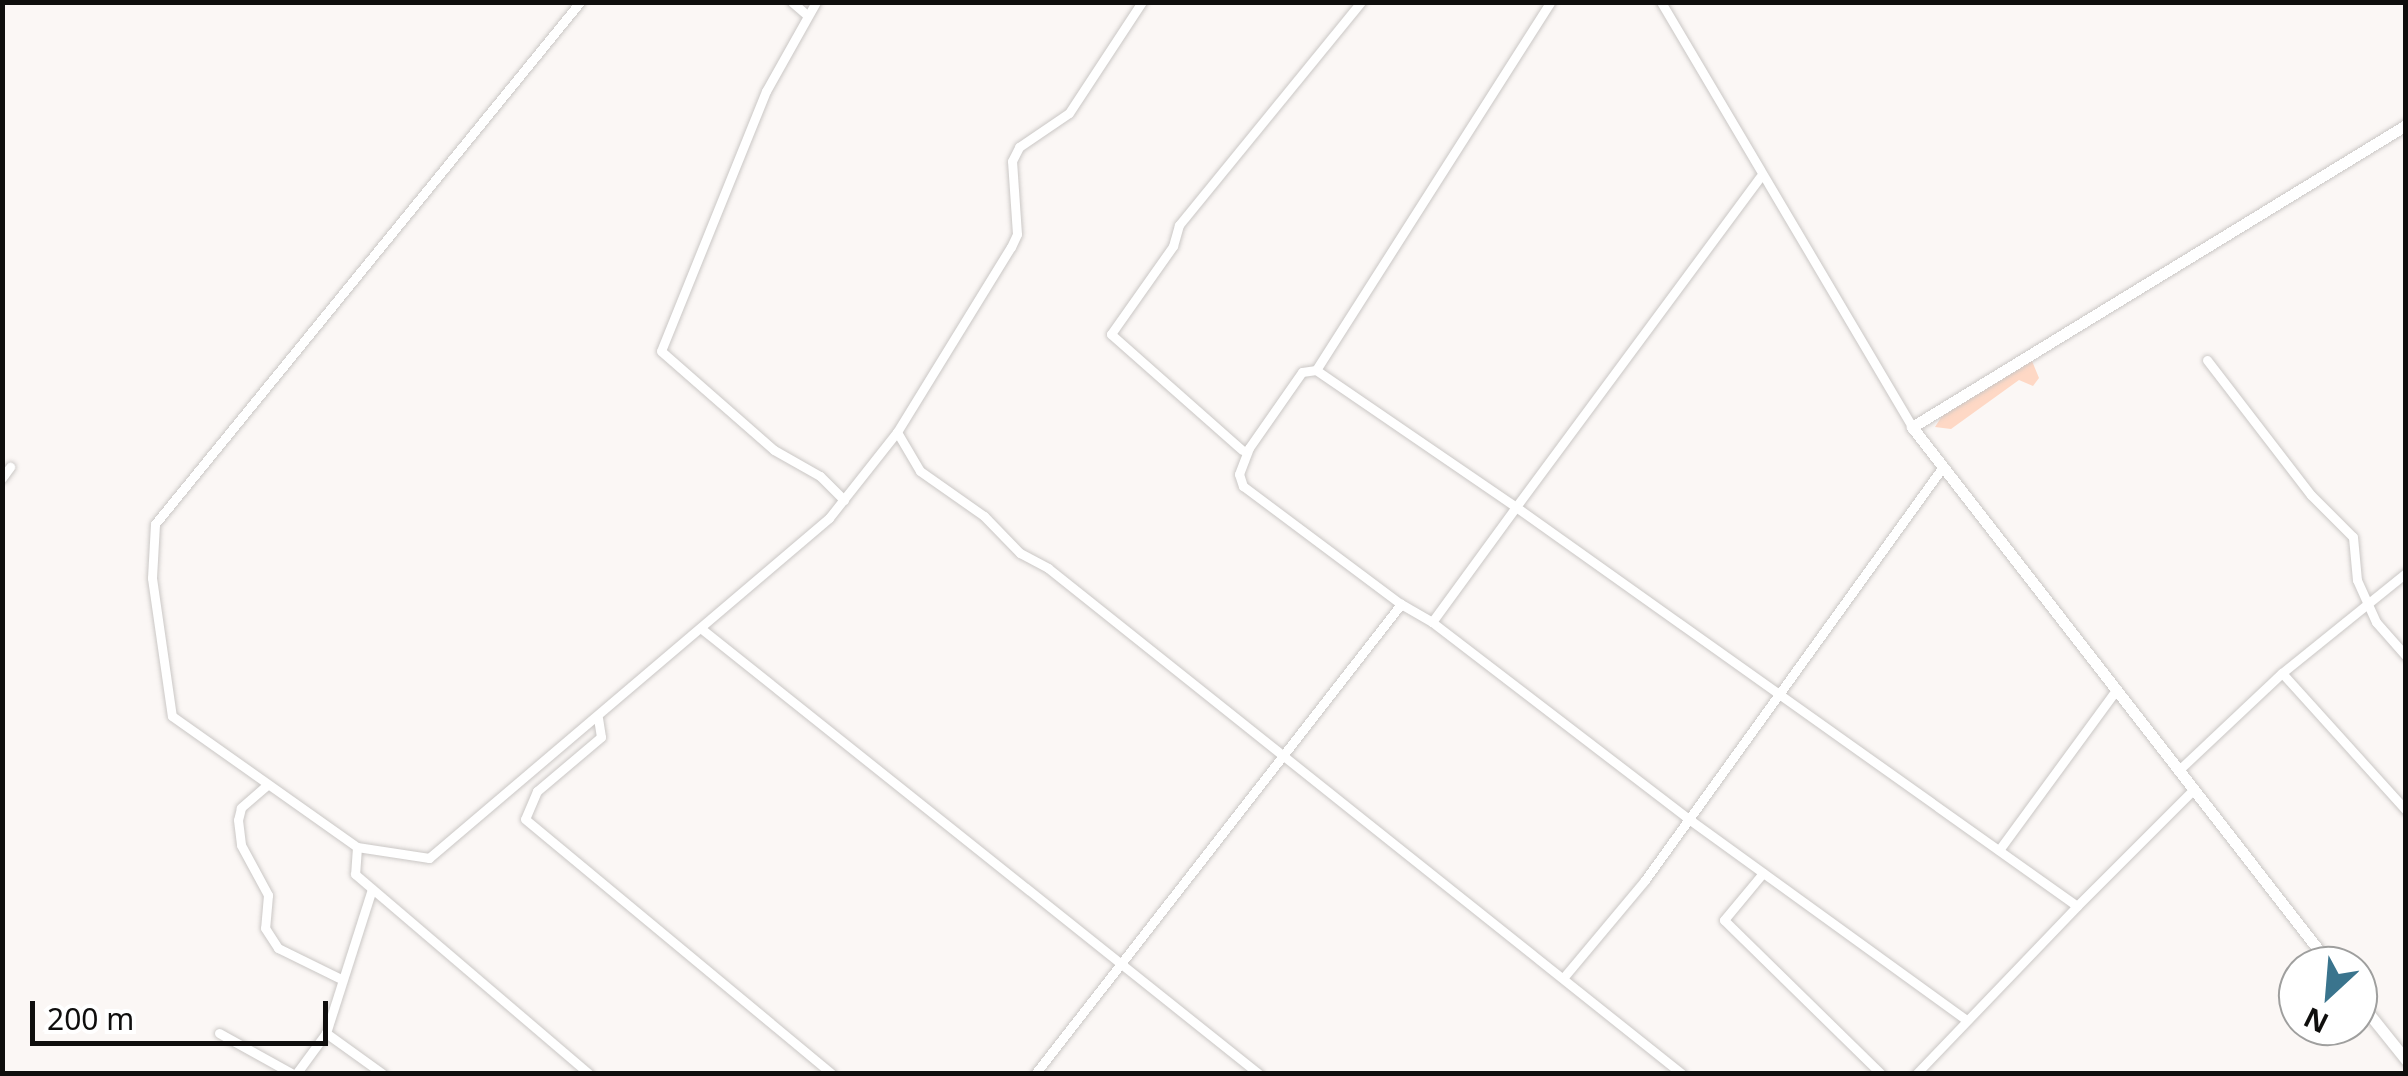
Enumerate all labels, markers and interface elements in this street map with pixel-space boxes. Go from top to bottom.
north arrow [2278,946,2378,1046]
scale bar [35,981,332,1043]
text: 200 m [47,998,134,1039]
text: N [2297,999,2334,1043]

